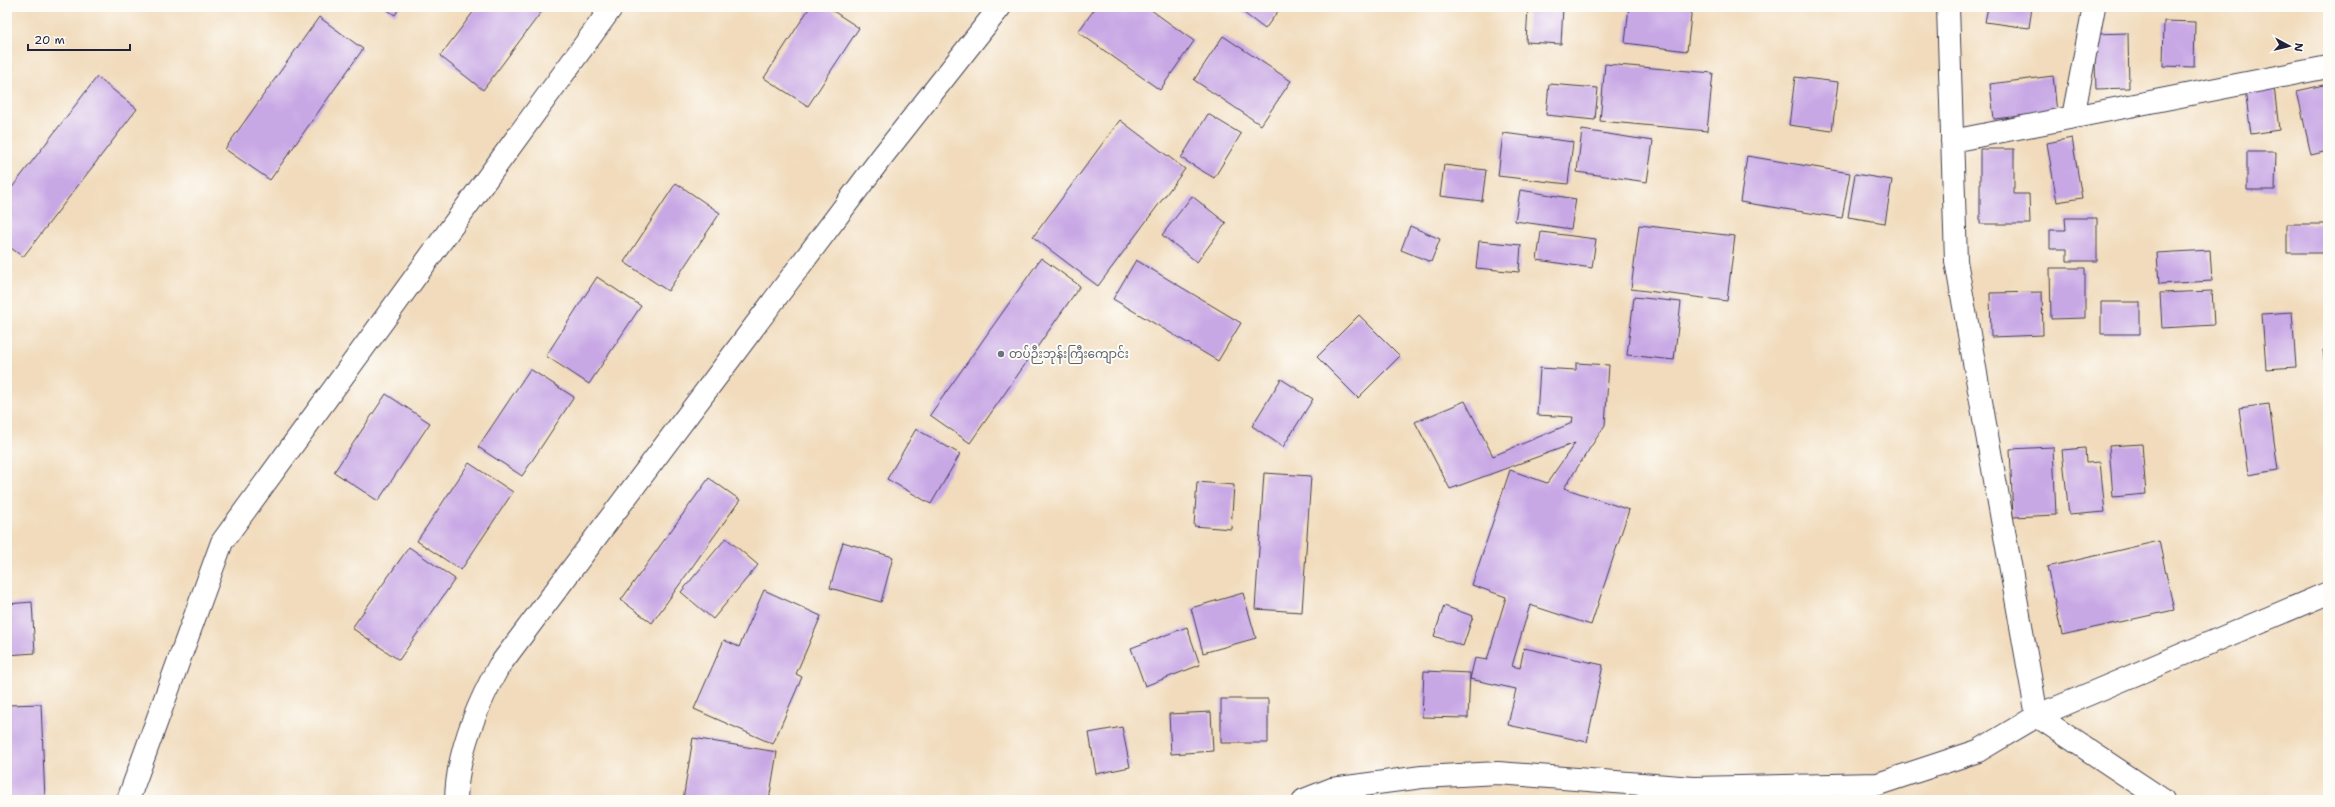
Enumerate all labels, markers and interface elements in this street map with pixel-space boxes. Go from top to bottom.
scale bar [28,26,130,52]
north arrow [2269,26,2309,66]
text: 20 m [34,32,65,48]
text: N [2290,42,2306,53]
place label: တပ်ဉီးဘုန်းကြီးကျောင်း [1009,345,1129,364]
marker: တပ်ဉီးဘုန်းကြီးကျောင်း [996,349,1006,359]

